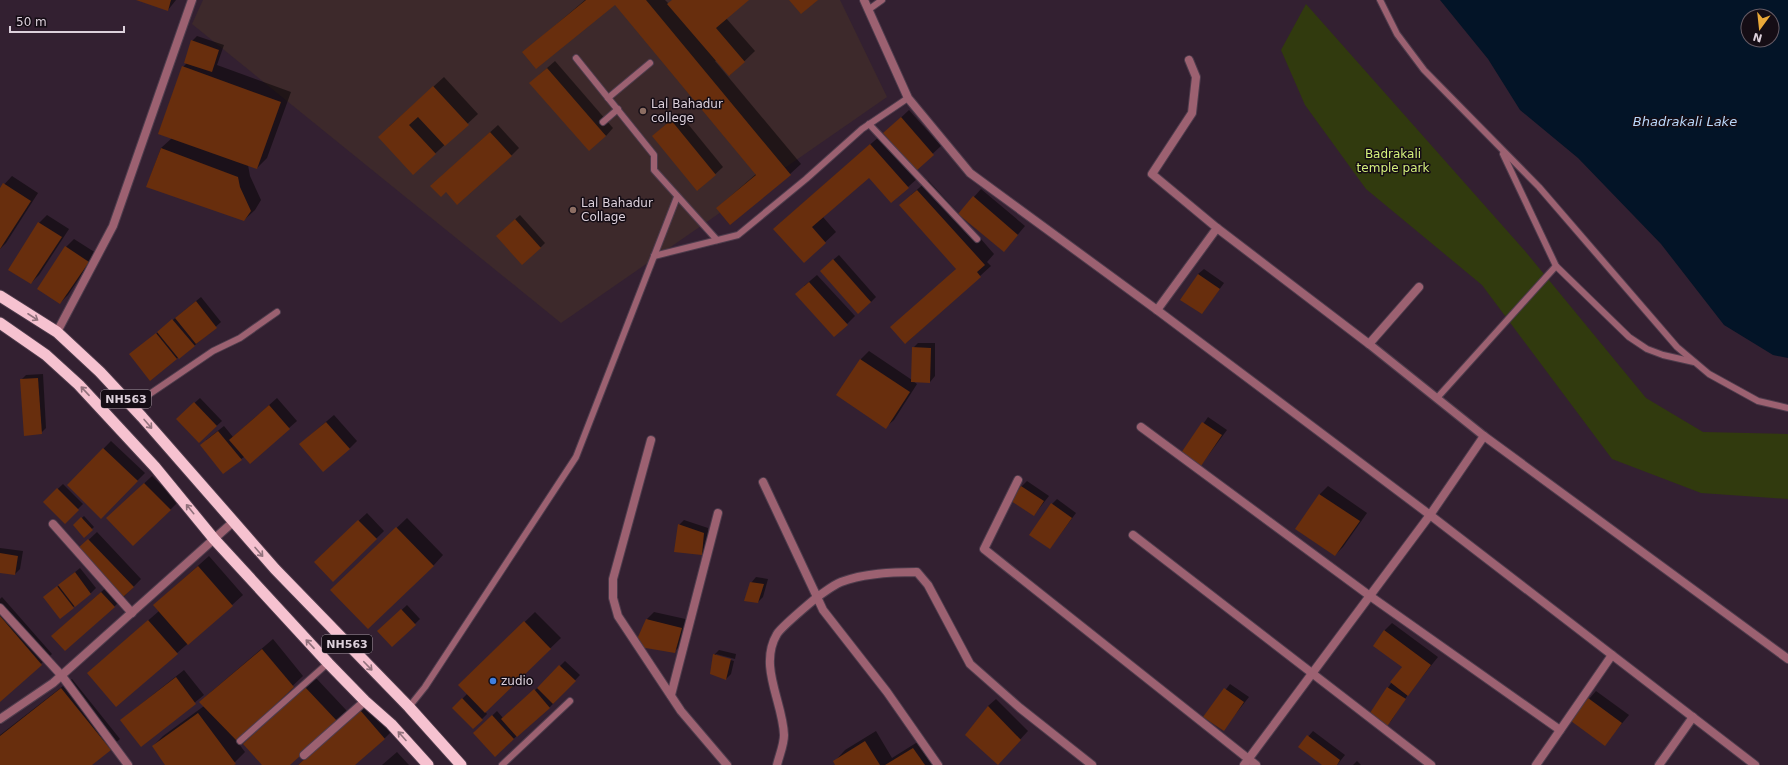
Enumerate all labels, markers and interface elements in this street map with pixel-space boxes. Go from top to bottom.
scale bar [10,8,124,34]
north arrow [1740,8,1780,48]
text: 50 m [16,15,47,29]
text: N [1751,30,1764,45]
place label: Lal Bahadur college [651,97,723,125]
marker: Lal Bahadur college [638,106,648,116]
water label: Bhadrakali Lake [1633,114,1737,129]
park label: Badrakali temple park [1357,147,1429,175]
place label: Lal Bahadur Collage [581,196,653,224]
marker: Lal Bahadur Collage [568,205,578,215]
one-way arrow [27,313,38,321]
one-way arrow [80,386,90,396]
road number: NH563 [101,390,151,408]
one-way arrow [144,419,153,429]
one-way arrow [185,504,194,515]
one-way arrow [255,546,264,557]
road number: NH563 [322,635,372,653]
one-way arrow [306,639,315,649]
one-way arrow [363,661,373,671]
place label: zudio [501,674,533,688]
marker: zudio [488,676,498,686]
one-way arrow [397,731,406,741]

